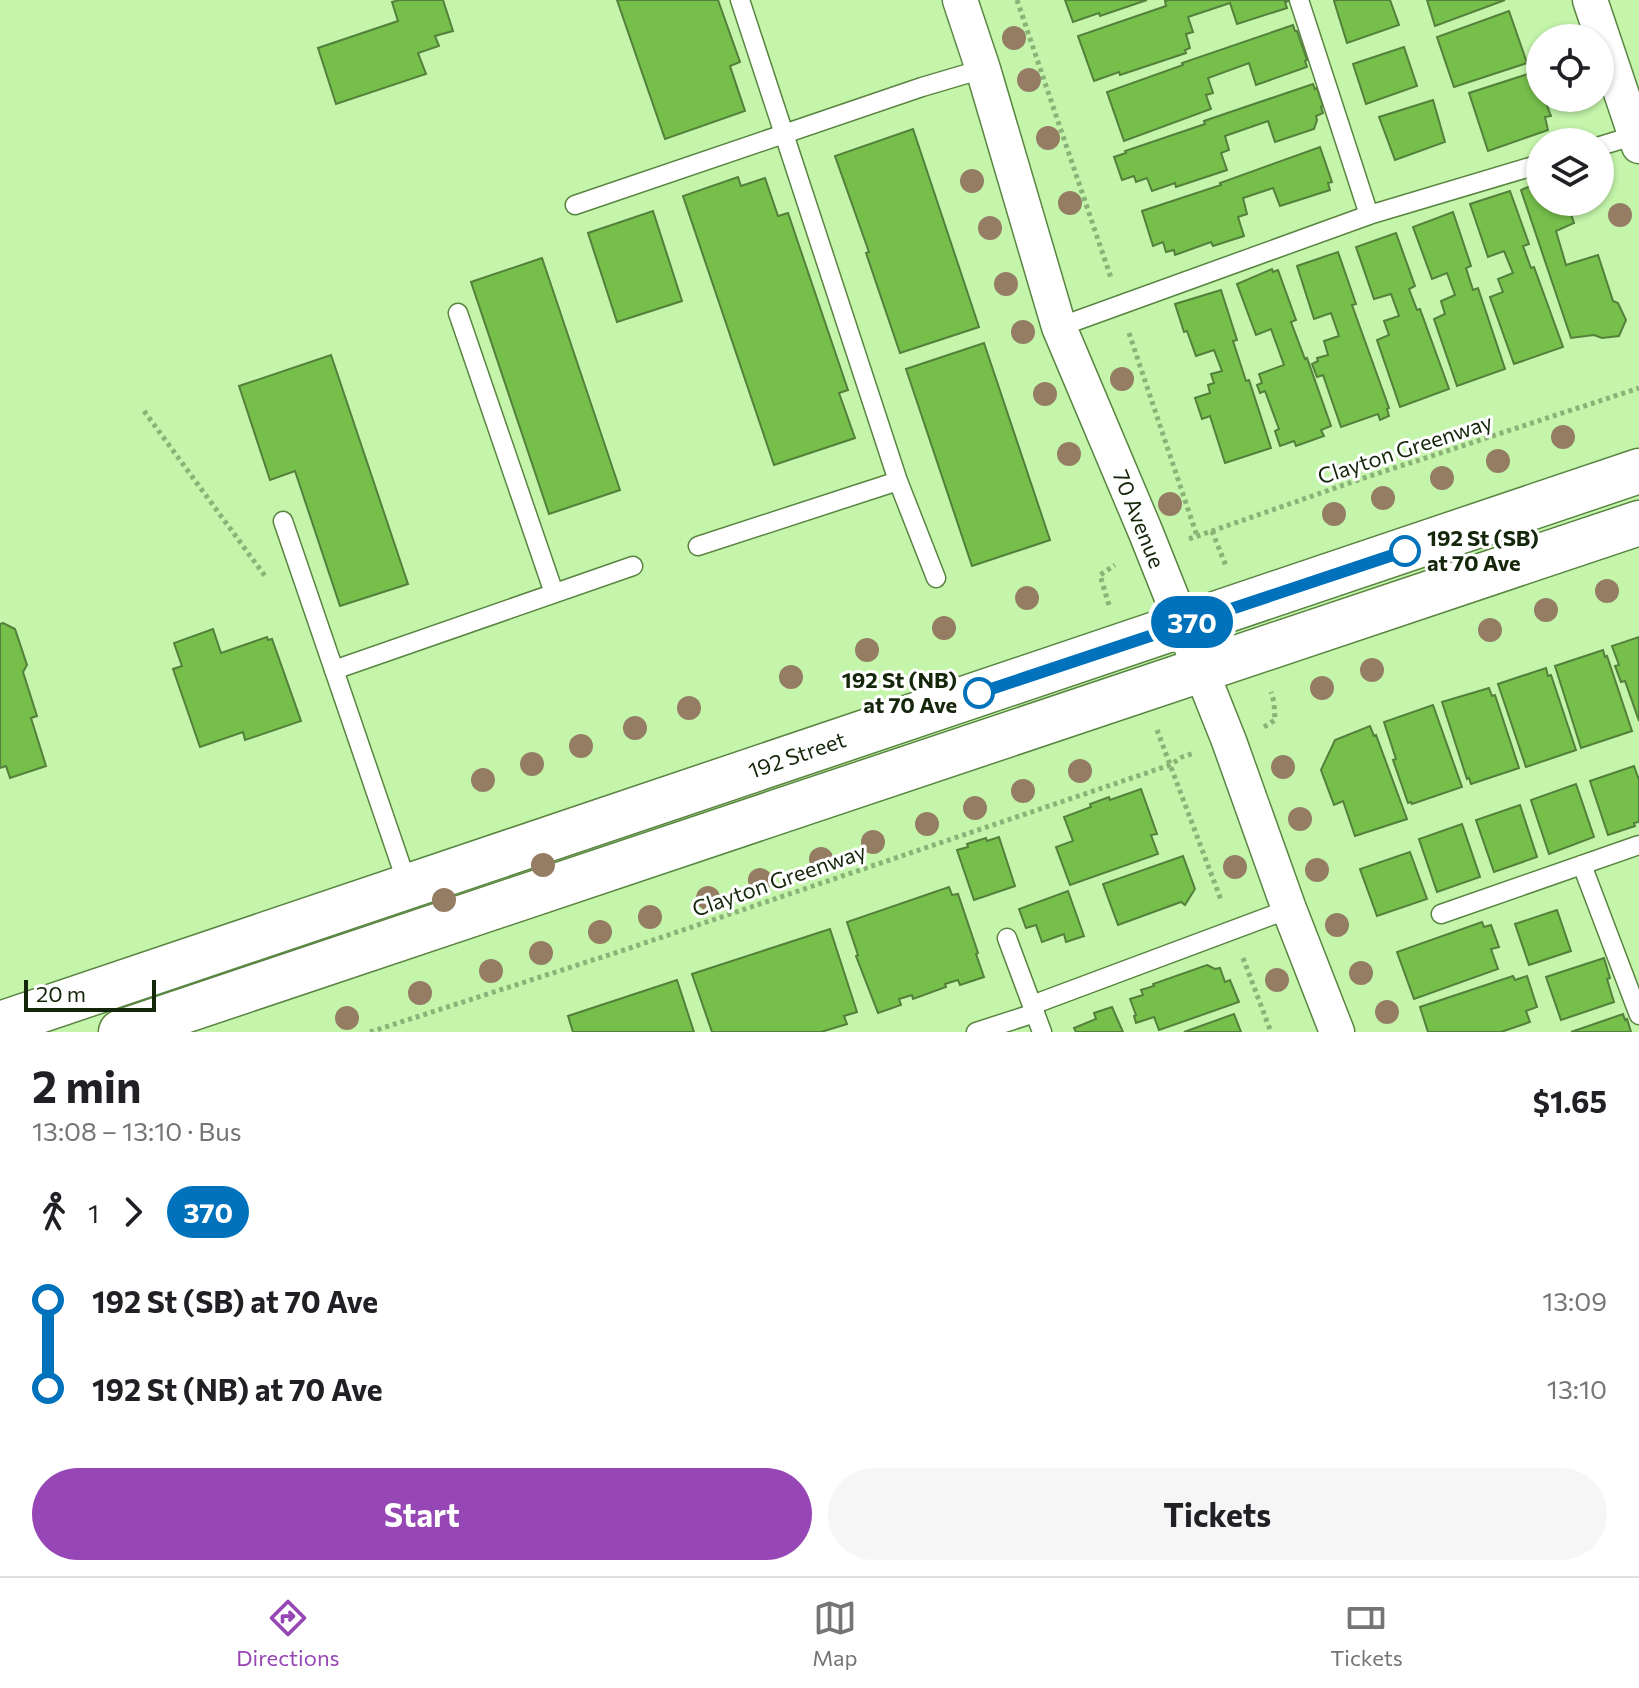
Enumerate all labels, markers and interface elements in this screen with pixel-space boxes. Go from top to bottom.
map controls [1526,24,1614,216]
button: locate [1526,24,1614,112]
button: layers [1526,128,1614,216]
street label: Clayton Greenway [1314,408,1496,490]
street label: 70 Avenue [1108,466,1171,572]
place label: 192 St (SB) at 70 Ave [1427,524,1539,576]
marker: 192 St (SB) at 70 Ave [1390,536,1420,566]
line badge: 370 [1146,596,1238,648]
text: 370 [1167,605,1217,639]
place label: 192 St (NB) at 70 Ave [842,666,957,718]
marker: 192 St (NB) at 70 Ave [964,678,994,708]
street label: 192 Street [745,725,849,784]
street label: Clayton Greenway [688,837,869,922]
scale bar [24,976,156,1012]
text: 20 m [36,980,86,1007]
text: 2 min [32,1058,142,1112]
text: $1.65 [1533,1082,1607,1119]
text: 13:08 – 13:10 · Bus [32,1115,242,1146]
icon: walk [32,1190,76,1234]
icon: forward [111,1190,155,1234]
text: 370 [183,1195,233,1229]
text: 1 [88,1197,99,1228]
text: 192 St (SB) at 70 Ave [92,1282,378,1319]
text: 13:09 [1542,1285,1607,1316]
text: 192 St (NB) at 70 Ave [92,1370,383,1407]
text: 13:10 [1547,1373,1607,1404]
button: Start [32,1468,812,1560]
button: Tickets [828,1468,1607,1560]
tab: Directions [236,1596,340,1671]
tab: Map [812,1596,858,1671]
tab: Tickets [1330,1596,1403,1671]

